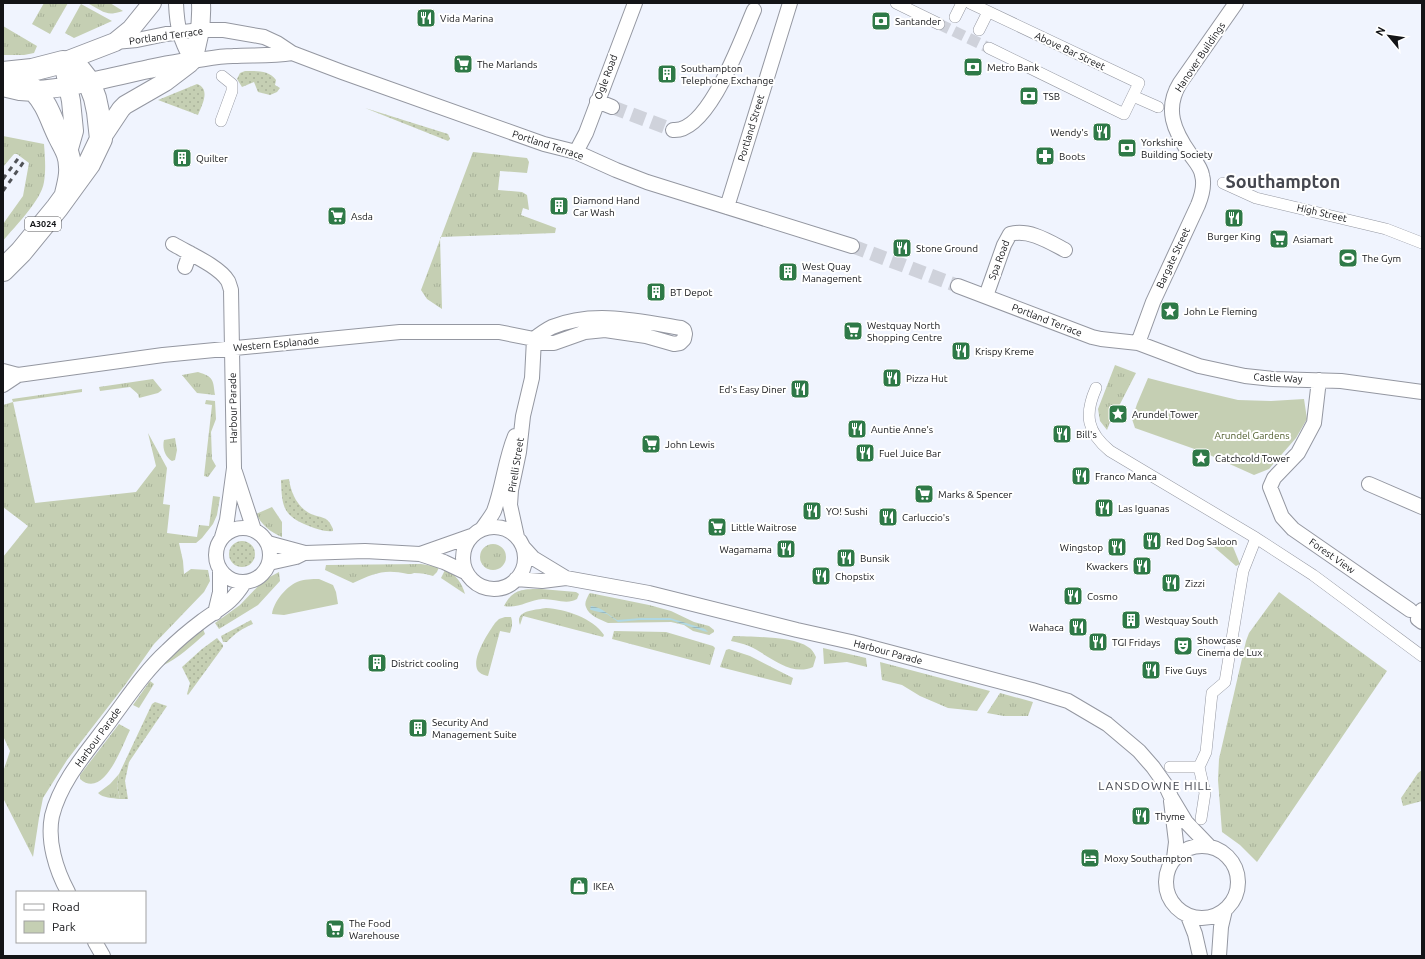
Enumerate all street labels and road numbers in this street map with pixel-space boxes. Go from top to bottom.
street label: Hanover Buildings [1173,20,1227,94]
street label: Portland Terrace [128,25,204,47]
street label: Above Bar Street [1033,30,1107,72]
street label: Ogle Road [592,53,620,101]
street label: Portland Street [736,93,766,163]
street label: Portland Terrace [511,128,585,162]
street label: High Street [1296,202,1348,224]
road number: A3024 [25,217,61,231]
street label: Bargate Street [1154,226,1192,290]
street label: Spa Road [986,238,1012,281]
street label: Portland Terrace [1010,302,1084,338]
street label: Western Esplanade [233,335,319,353]
street label: Castle Way [1253,371,1303,385]
street label: Harbour Parade [227,373,239,443]
street label: Pirelli Street [506,437,526,493]
street label: Forest View [1307,536,1357,576]
street label: Harbour Parade [852,638,924,666]
street label: Harbour Parade [73,705,123,769]

